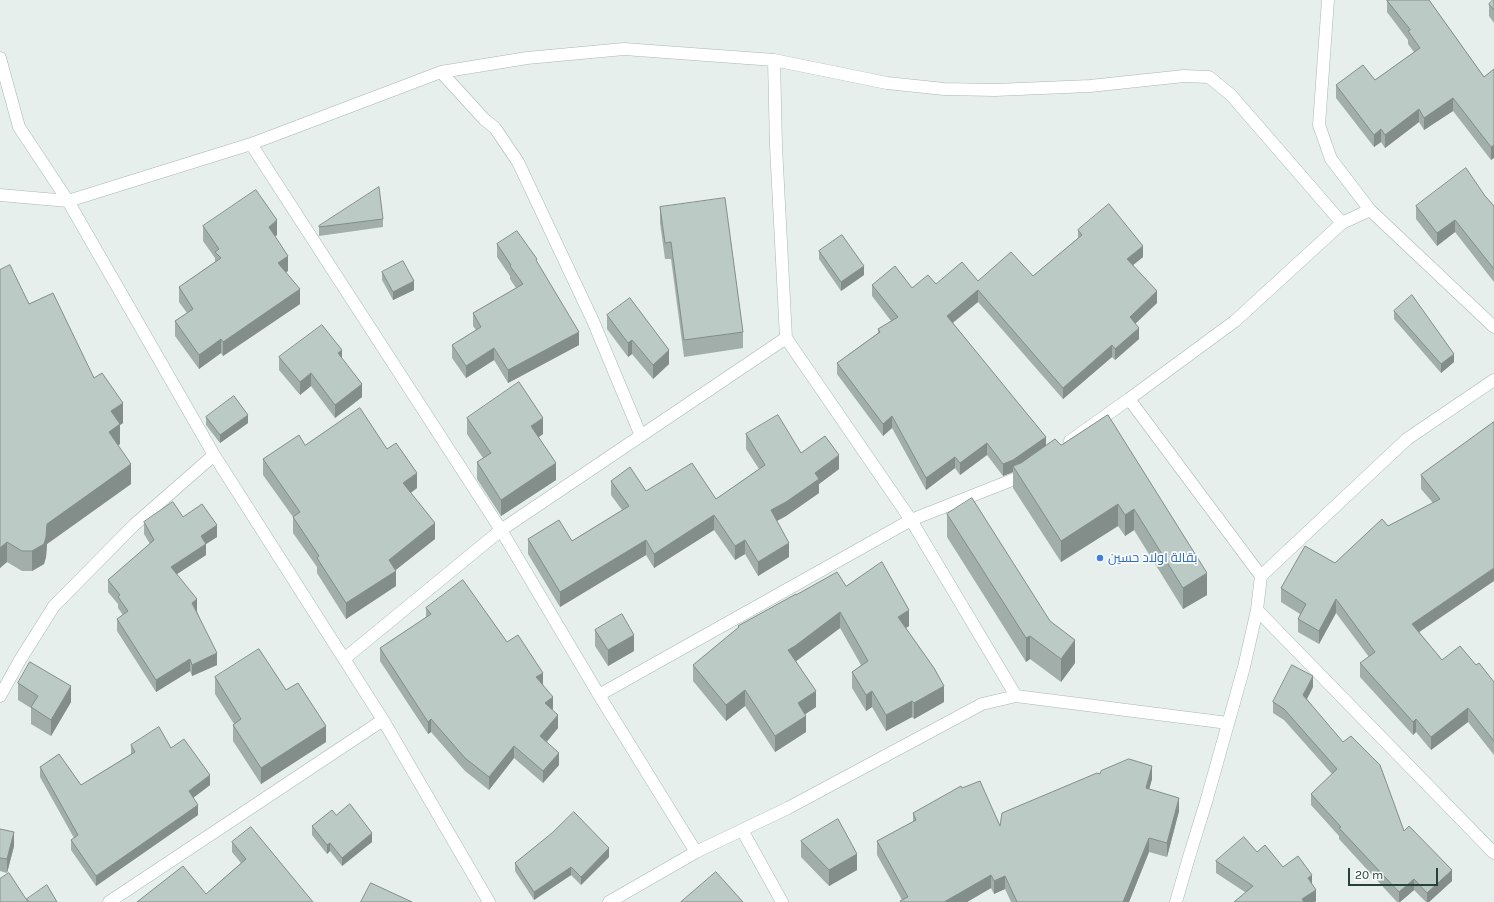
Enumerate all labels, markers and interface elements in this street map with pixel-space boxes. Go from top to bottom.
place label: بقالة اولاد حسين [1108,550,1197,566]
marker: بقالة اولاد حسين [1095,553,1105,563]
scale bar [1350,860,1440,886]
text: 20 m [1355,868,1383,882]

